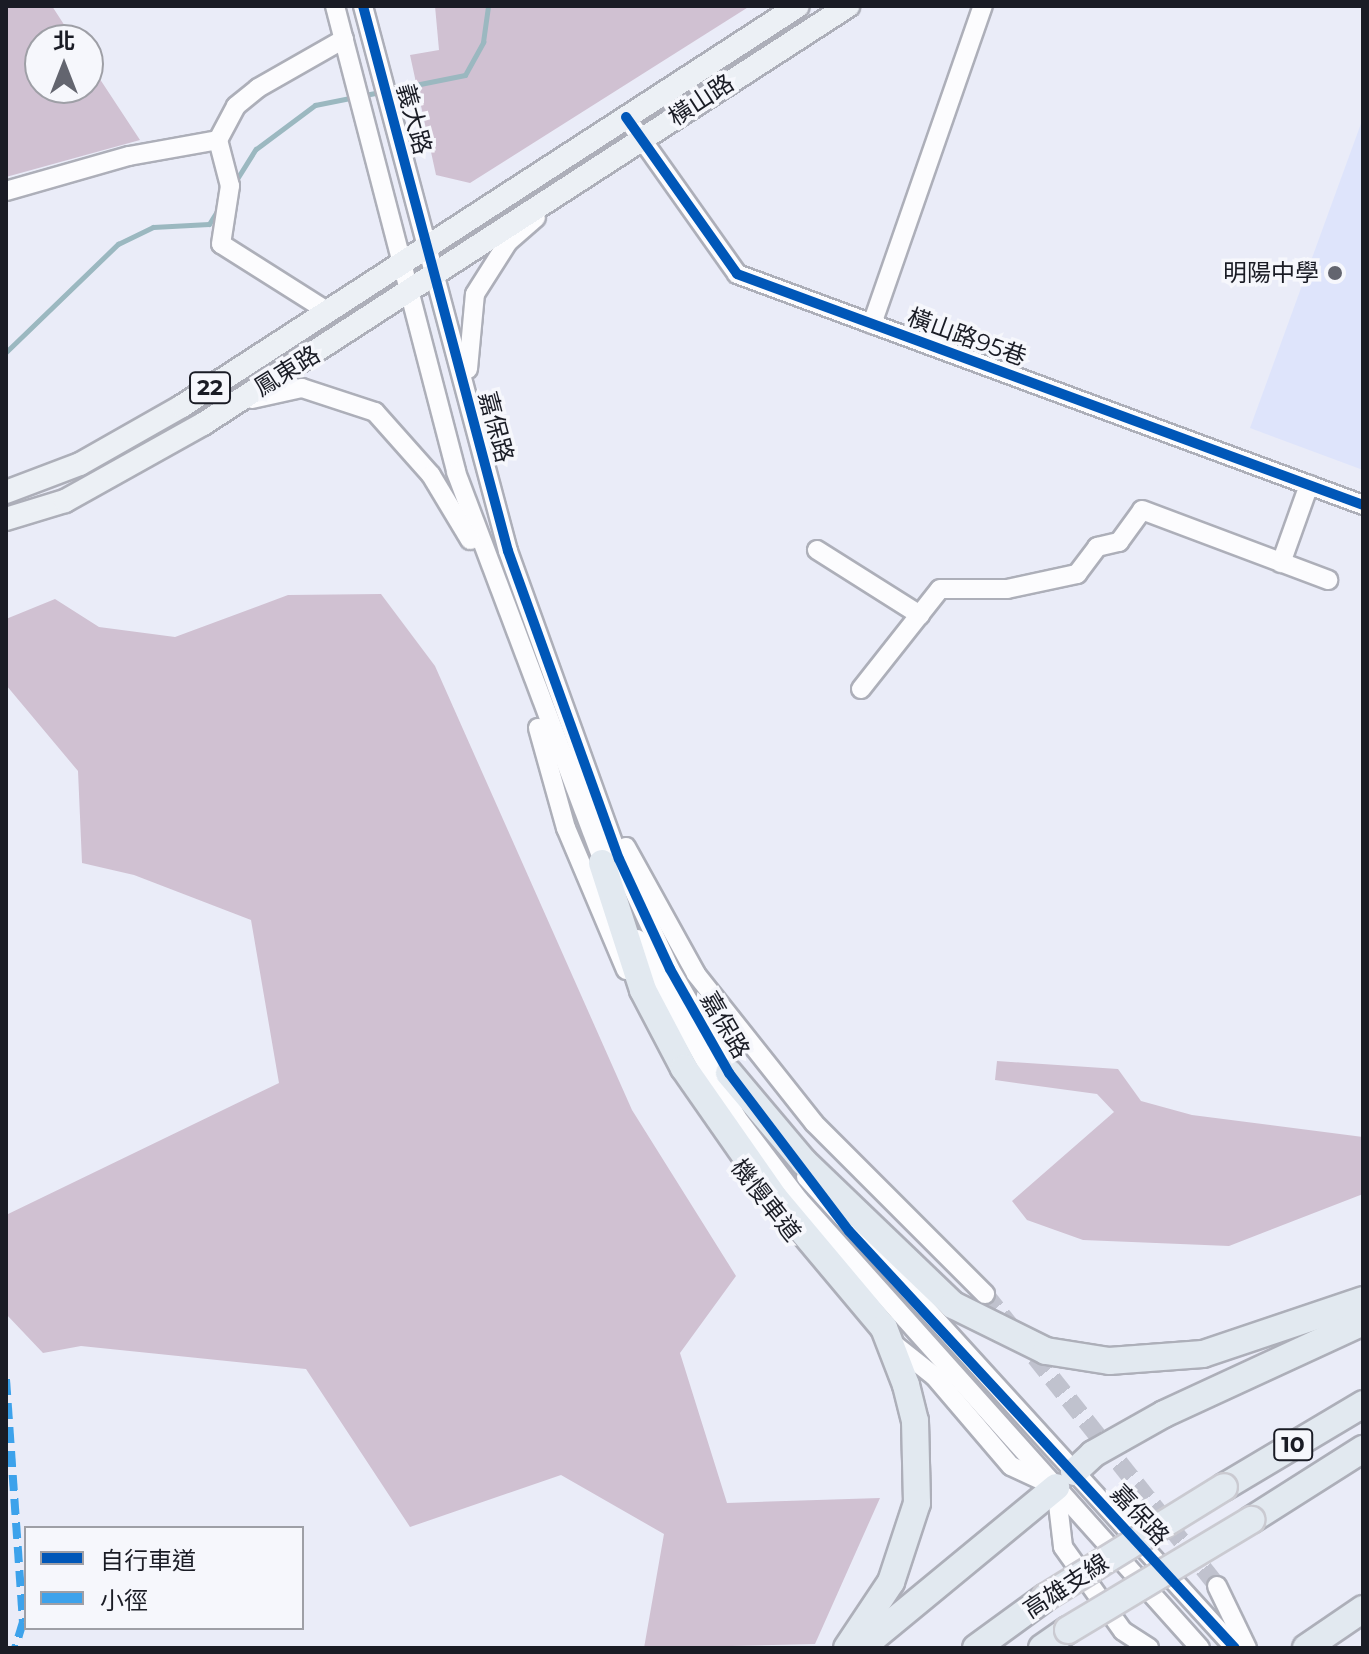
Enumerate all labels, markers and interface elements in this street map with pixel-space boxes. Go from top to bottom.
north arrow [24,24,104,104]
text: 北 [53,28,75,55]
street label: 橫山路 [663,68,739,132]
street label: 義大路 [391,80,437,158]
place label: 明陽中學 [1223,259,1319,287]
marker: 明陽中學 [1326,264,1344,282]
street label: 橫山路95巷 [904,302,1030,372]
street label: 鳳東路 [249,340,325,402]
road number: 22 [188,370,232,406]
street label: 嘉保路 [473,388,519,466]
street label: 嘉保路 [695,987,755,1063]
street label: 機慢車道 [725,1153,807,1247]
road number: 10 [1273,1427,1313,1463]
street label: 嘉保路 [1105,1479,1175,1551]
legend [24,1526,304,1630]
text: 自行車道 [100,1546,196,1575]
street label: 高雄支線 [1018,1548,1114,1624]
text: 小徑 [100,1586,148,1615]

